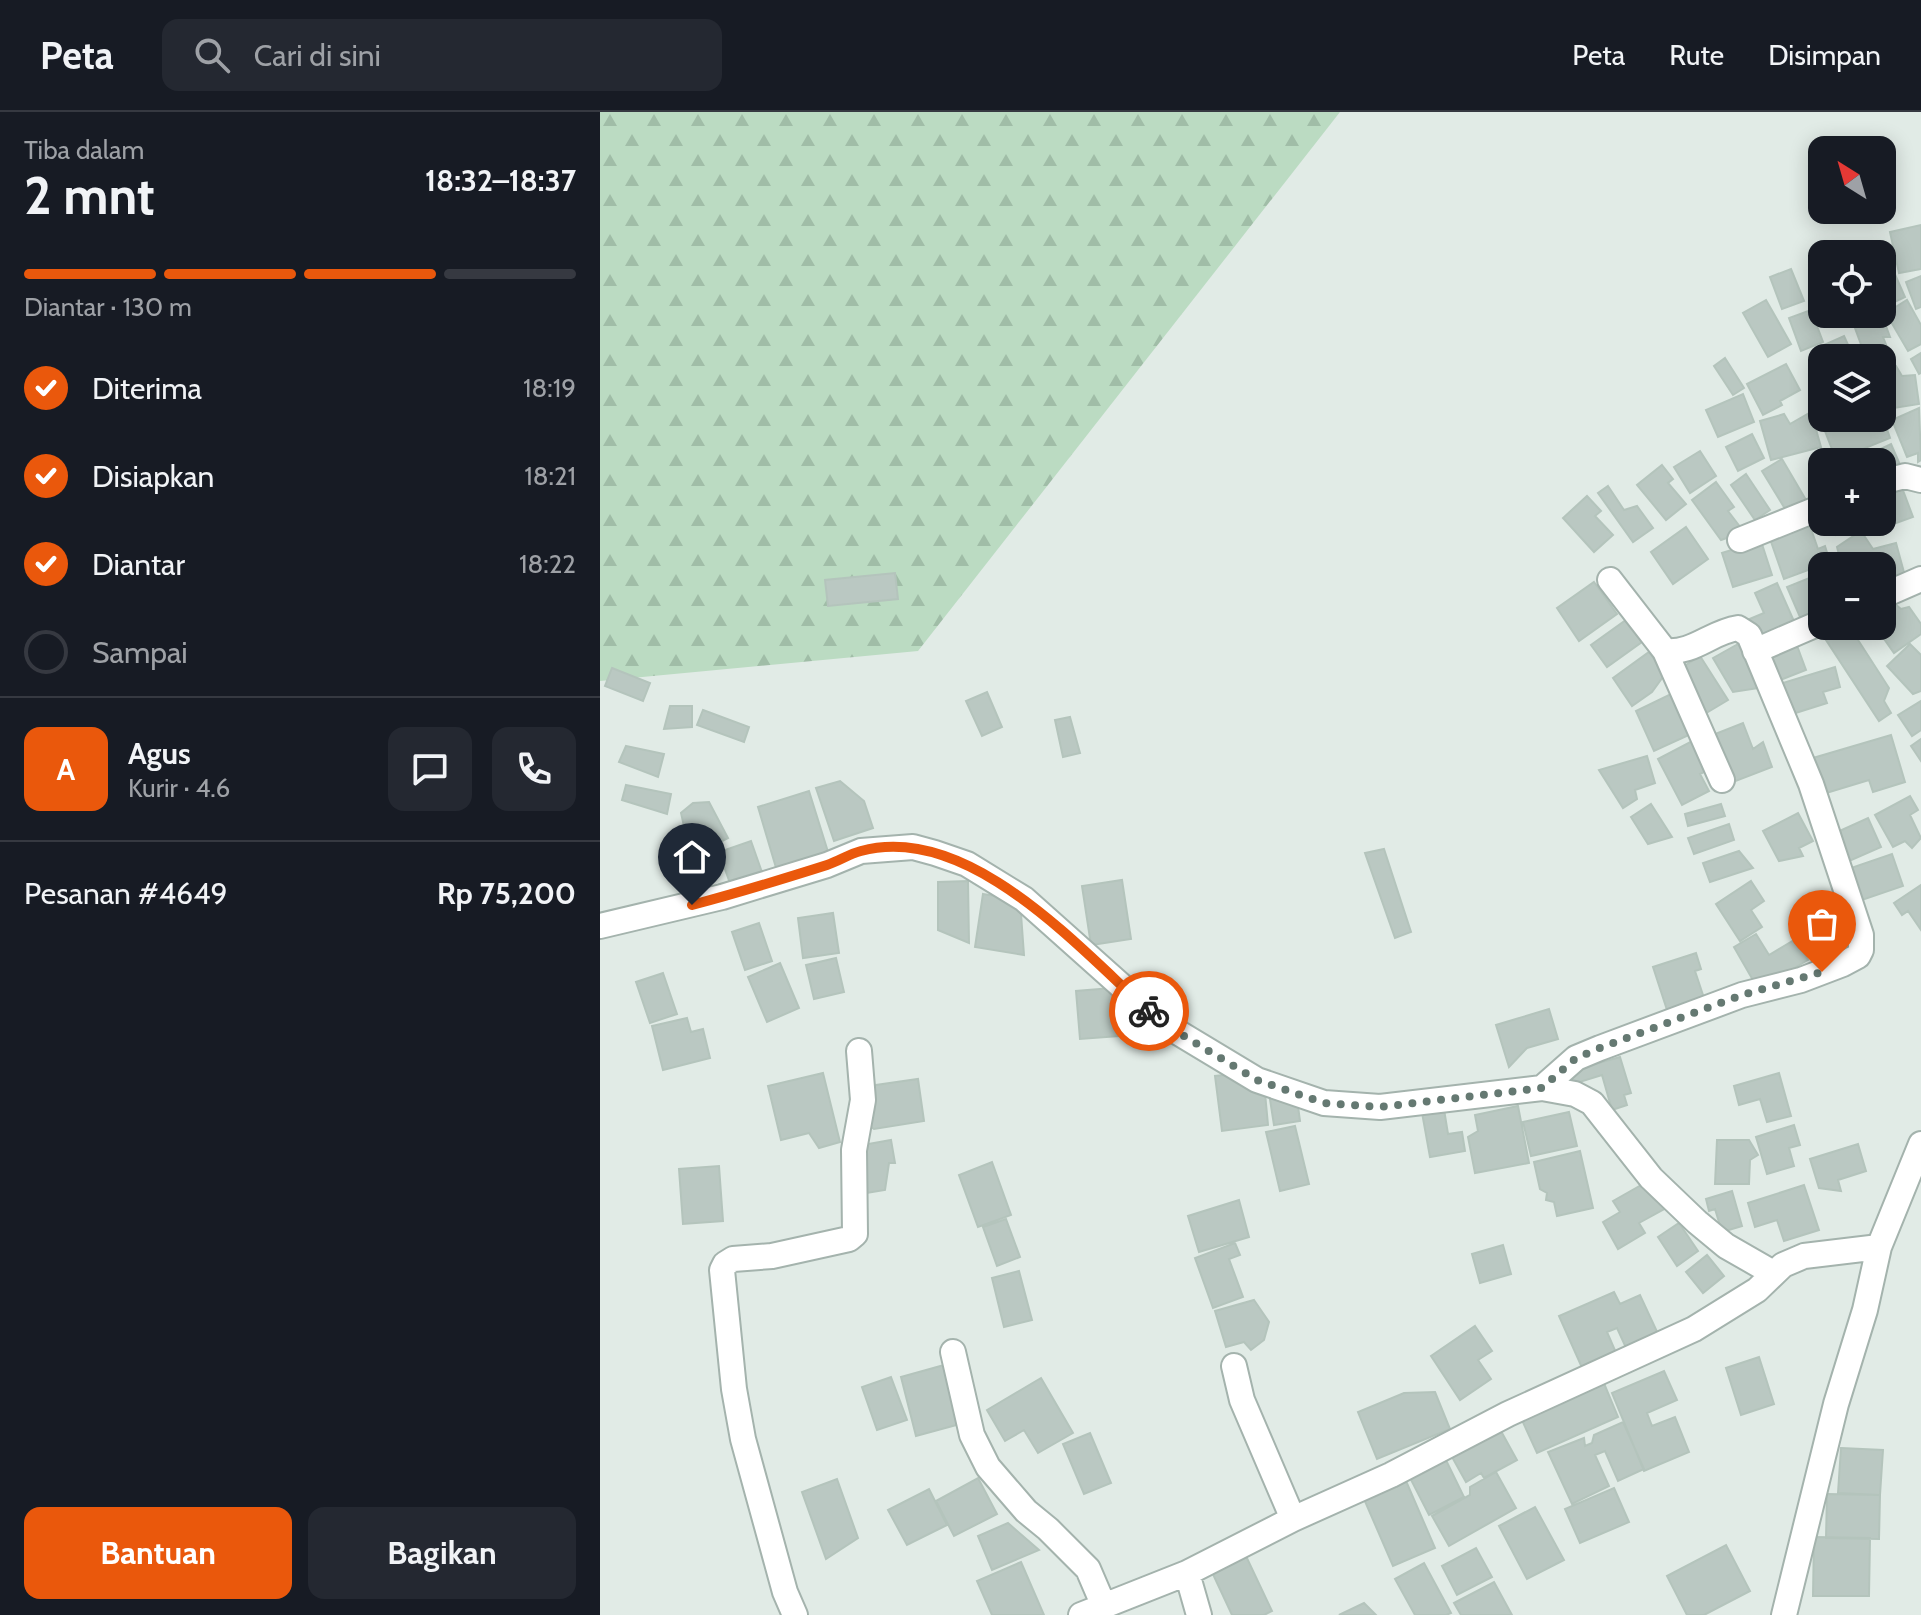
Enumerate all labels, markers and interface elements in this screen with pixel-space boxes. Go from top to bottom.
search box [162,19,722,91]
text: Peta [40,32,114,79]
icon: search [190,33,234,77]
text: Cari di sini [254,37,381,74]
text: Peta [1572,38,1625,72]
text: Rute [1669,38,1724,72]
text: Disimpan [1768,38,1881,72]
text: Tiba dalam [24,134,144,166]
north arrow [1808,136,1896,224]
map controls [1808,136,1896,640]
text: 18:32–18:37 [425,162,576,199]
text: 2 mnt [24,164,155,227]
button: locate [1808,240,1896,328]
text: Diantar · 130 m [24,291,192,323]
button: layers [1808,344,1896,432]
icon: check [24,366,68,410]
text: Diterima [92,370,202,407]
text: 18:19 [523,372,576,404]
button: + [1808,448,1896,536]
icon: check [24,454,68,498]
text: Disiapkan [92,458,214,495]
text: 18:21 [524,460,576,492]
icon: check [24,542,68,586]
text: Diantar [92,546,185,583]
text: 18:22 [519,548,576,580]
button: − [1808,552,1896,640]
text: Sampai [92,634,188,671]
button: chat [388,727,472,811]
button: phone [492,727,576,811]
text: Agus [128,735,191,772]
text: A [57,751,75,788]
text: Kurir · 4.6 [128,772,230,804]
pin [658,823,726,905]
icon: home [670,835,714,879]
text: Pesanan #4649 [24,875,228,912]
text: Rp 75,200 [437,875,576,912]
pin [1788,890,1856,972]
icon: bag [1800,902,1844,946]
courier [1109,971,1189,1051]
icon: bike [1127,989,1171,1033]
button: Bantuan [24,1507,292,1599]
button: Bagikan [308,1507,576,1599]

